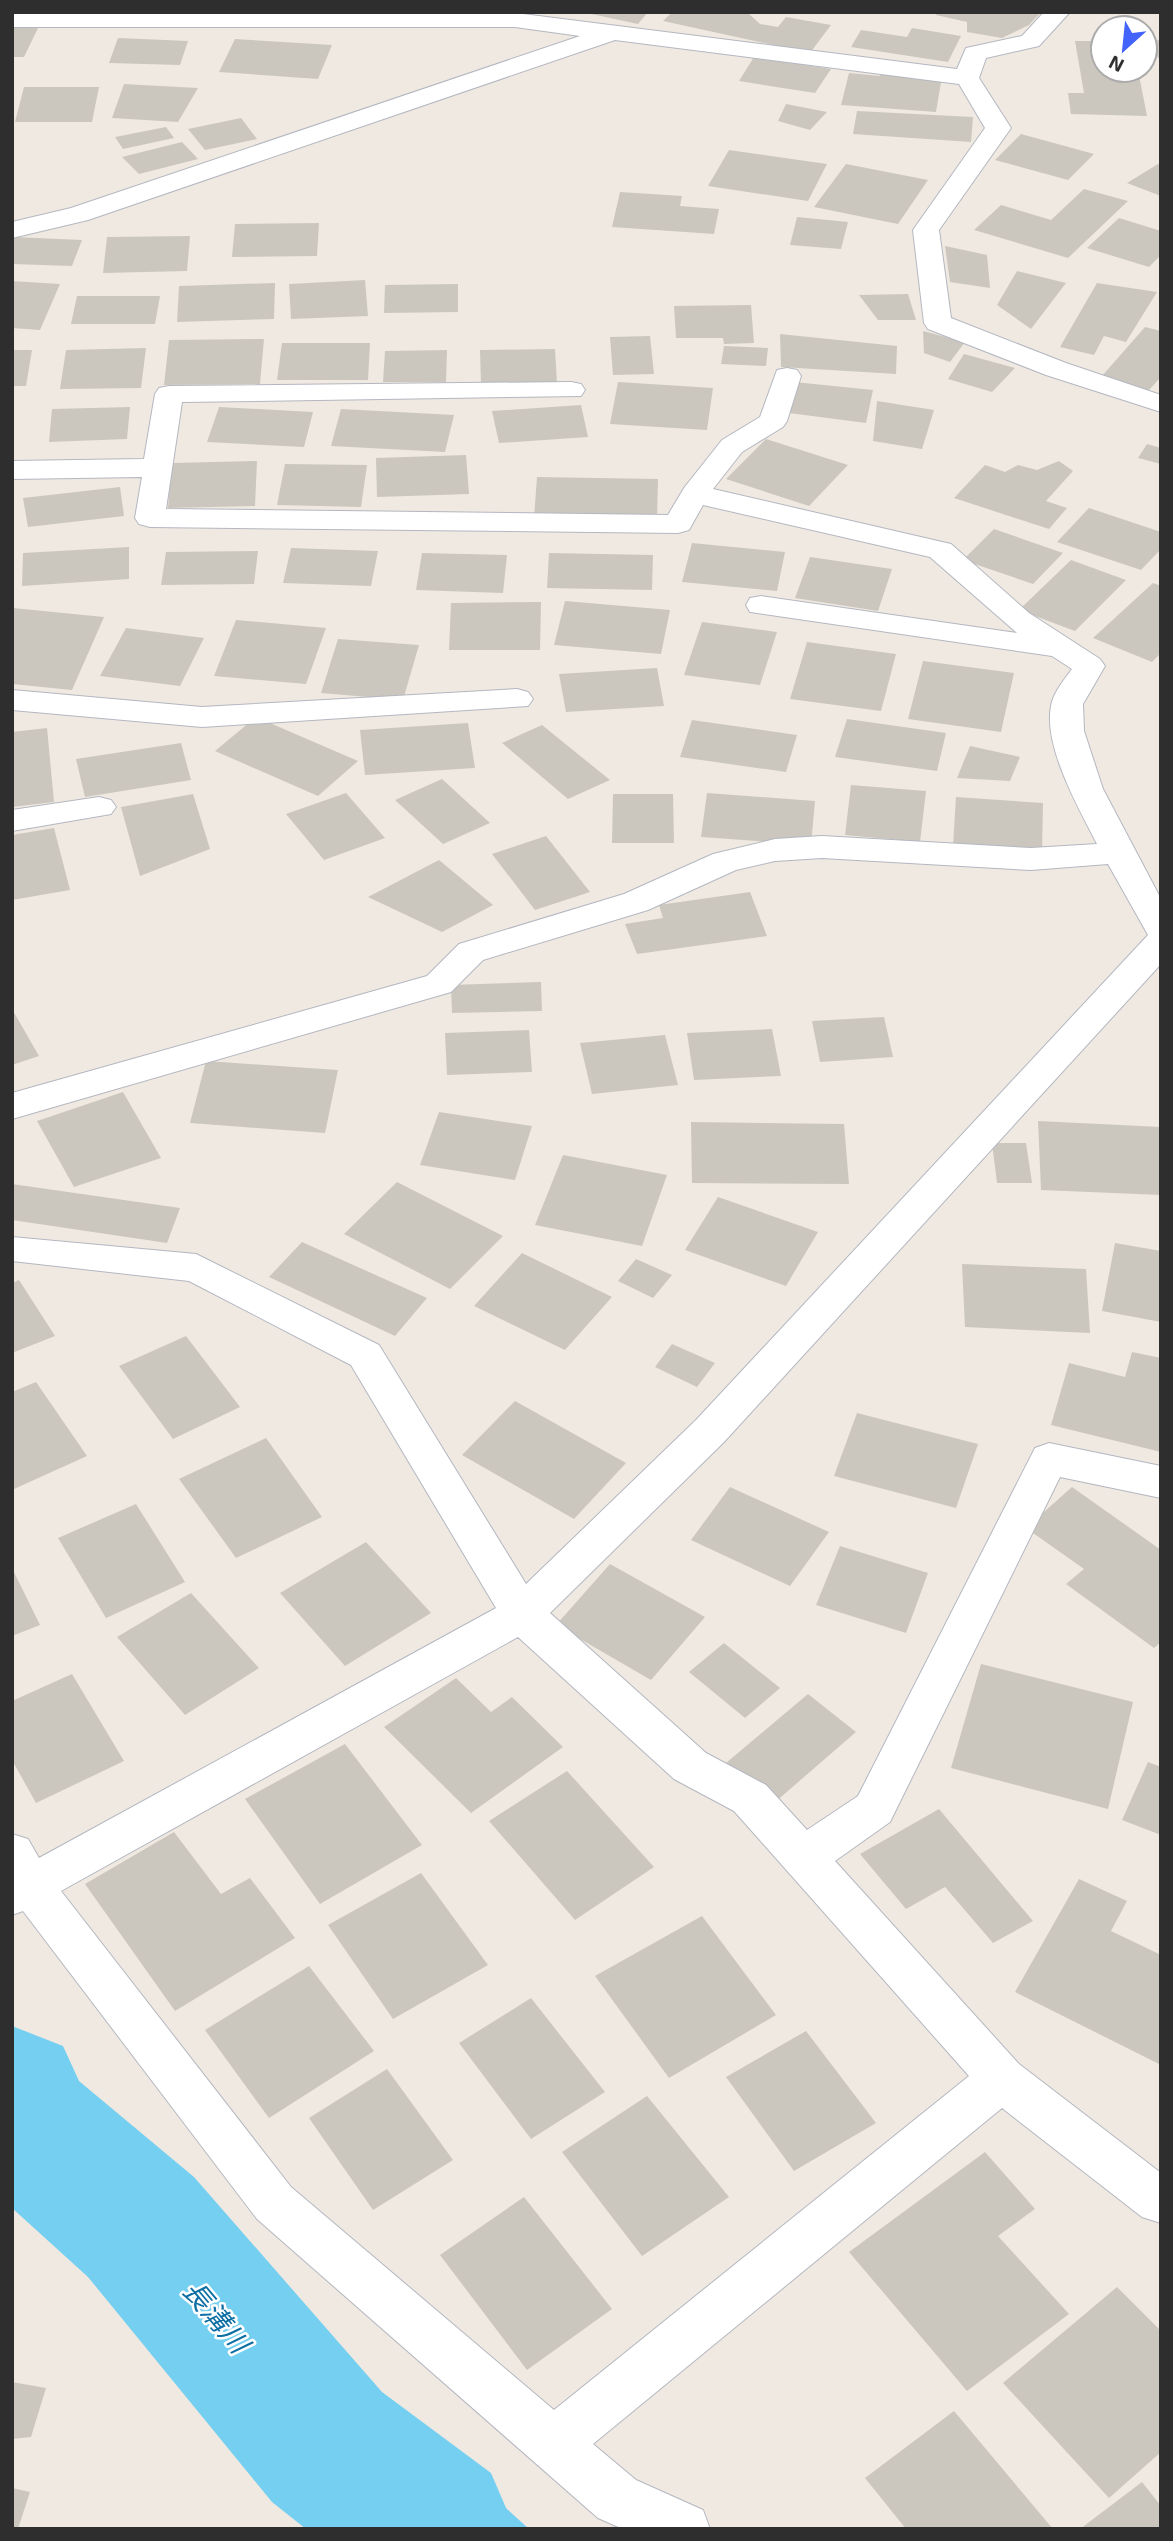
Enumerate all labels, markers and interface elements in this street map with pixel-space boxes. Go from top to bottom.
north arrow [1089,14,1159,84]
text: N [1105,51,1127,78]
water label: 長溝川 [177,2273,259,2361]

